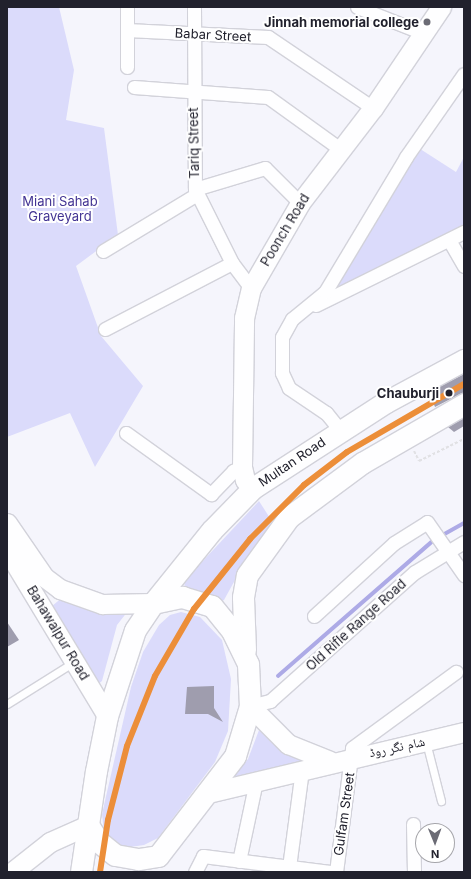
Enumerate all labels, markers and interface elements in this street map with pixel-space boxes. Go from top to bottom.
place label: Jinnah memorial college [264,14,419,30]
marker: Jinnah memorial college [422,17,432,27]
street label: Babar Street [174,25,252,45]
street label: Tariq Street [186,107,202,179]
street label: Poonch Road [257,191,313,269]
park label: Miani Sahab Graveyard [22,194,98,225]
place label: Chauburji [377,385,439,401]
marker: Chauburji [442,386,456,400]
street label: Multan Road [256,434,328,490]
street label: Old Rifle Range Road [303,576,409,674]
street label: Bahawalpur Road [24,583,92,683]
street label: شام نگر روڈ [368,733,426,761]
street label: Gulfam Street [330,771,358,857]
north arrow [415,823,455,863]
text: N [431,847,440,861]

